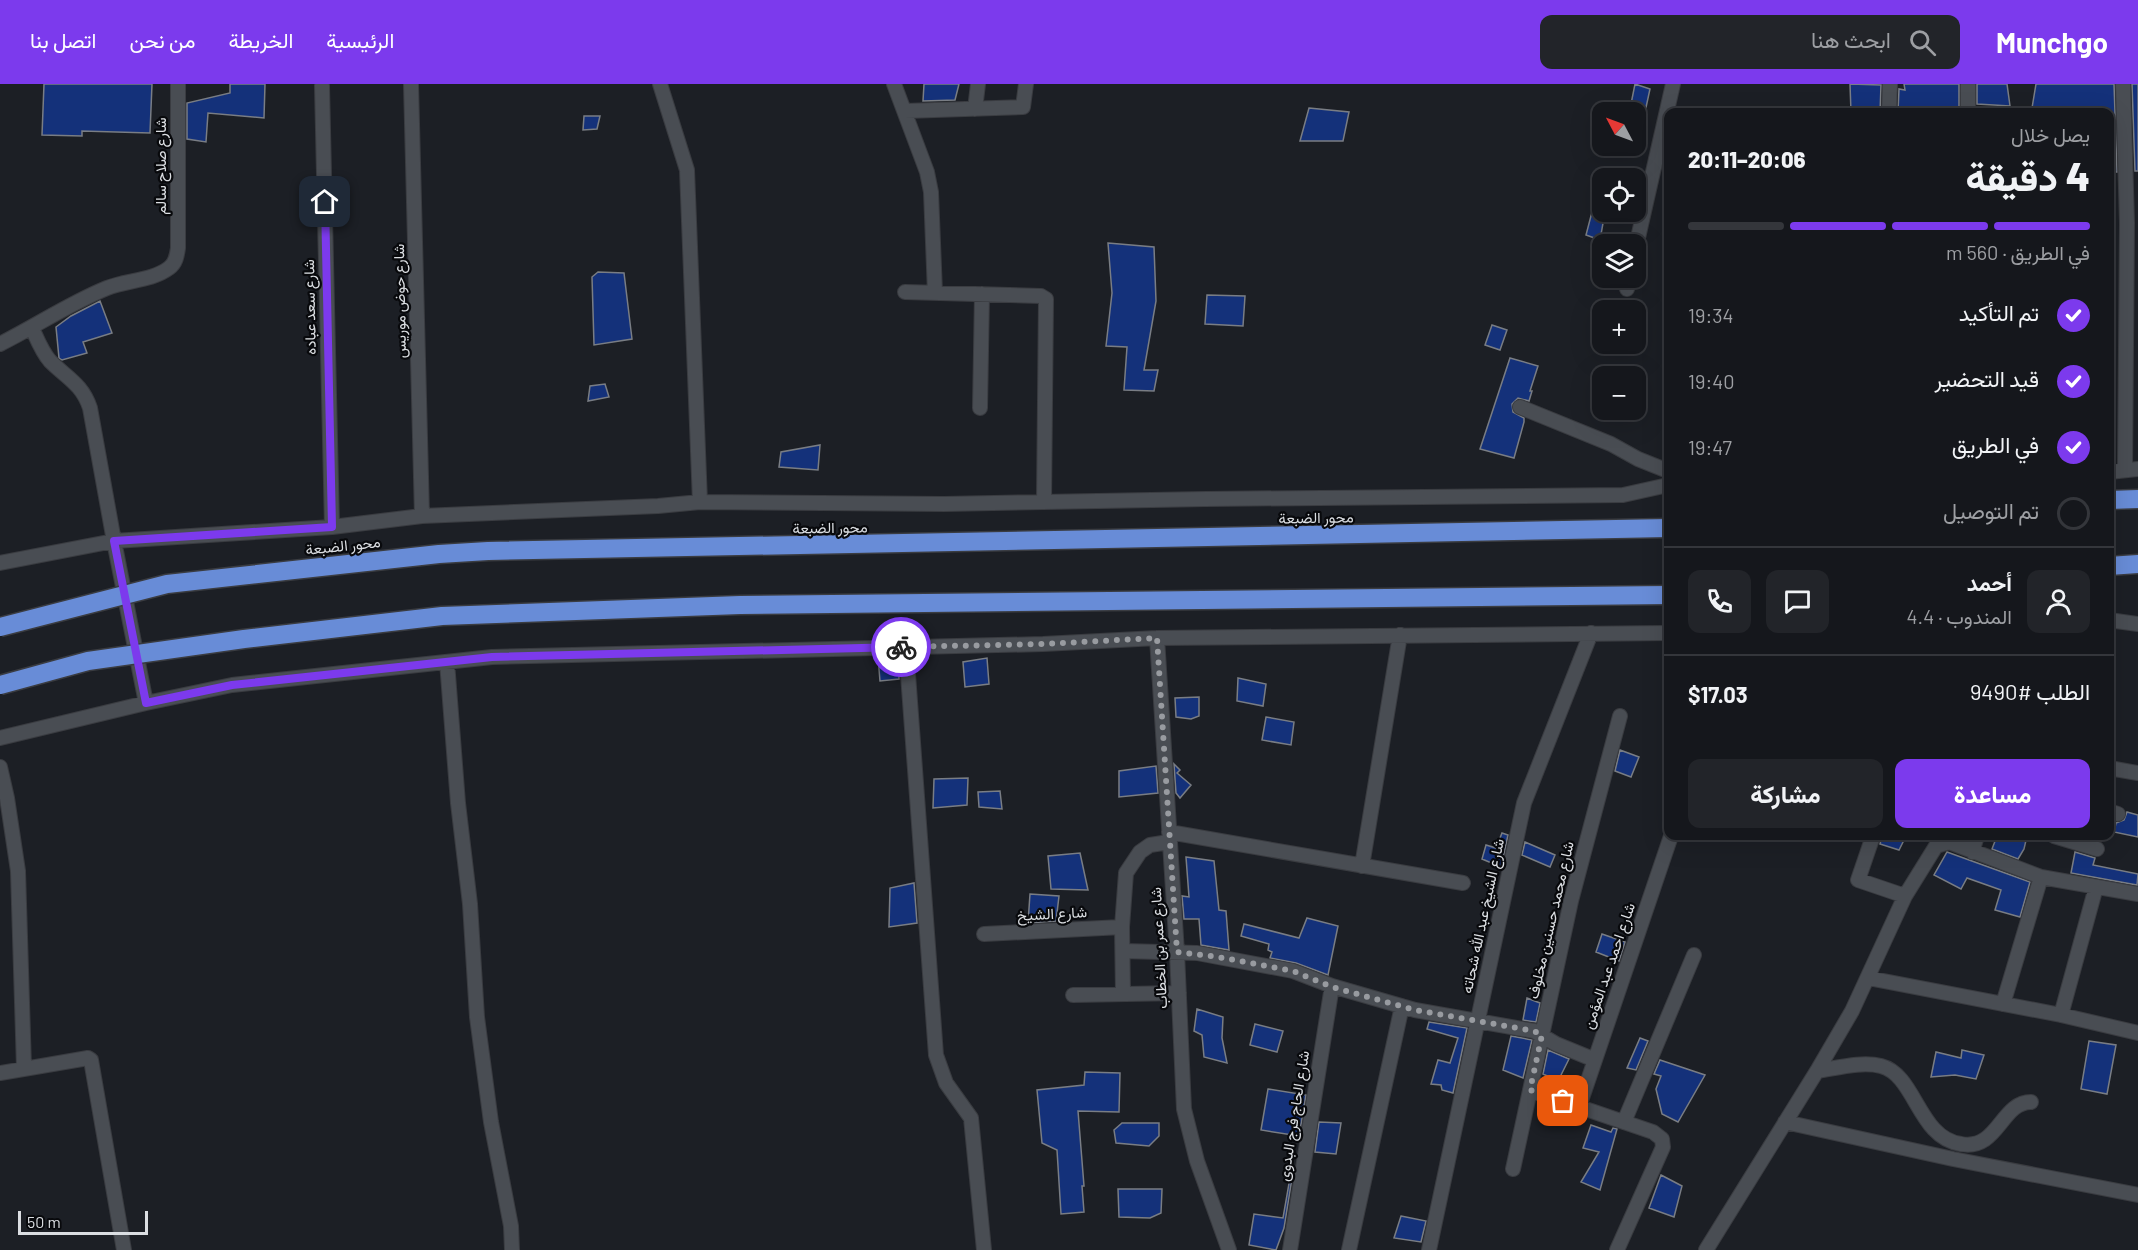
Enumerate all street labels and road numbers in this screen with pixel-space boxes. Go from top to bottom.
street label: شارع صلاح سالم [151,117,172,215]
street label: شارع حوض موريس [389,243,412,358]
street label: شارع سعد عباده [299,259,322,355]
street label: محور الضبعة [1278,507,1354,528]
street label: محور الضبعة [792,517,868,538]
street label: محور الضبعة [305,532,381,559]
street label: شارع الشيخ عبد الله شحاته [1457,837,1510,995]
street label: شارع محمد حسنين مخلوف [1523,839,1580,1001]
street label: شارع عمر بن الخطاب [1146,886,1173,1009]
street label: شارع احمد عبد المؤمن [1578,900,1641,1032]
street label: شارع الشيخ [1016,902,1088,927]
street label: شارع الحاج فرج البدوى [1274,1049,1315,1183]

